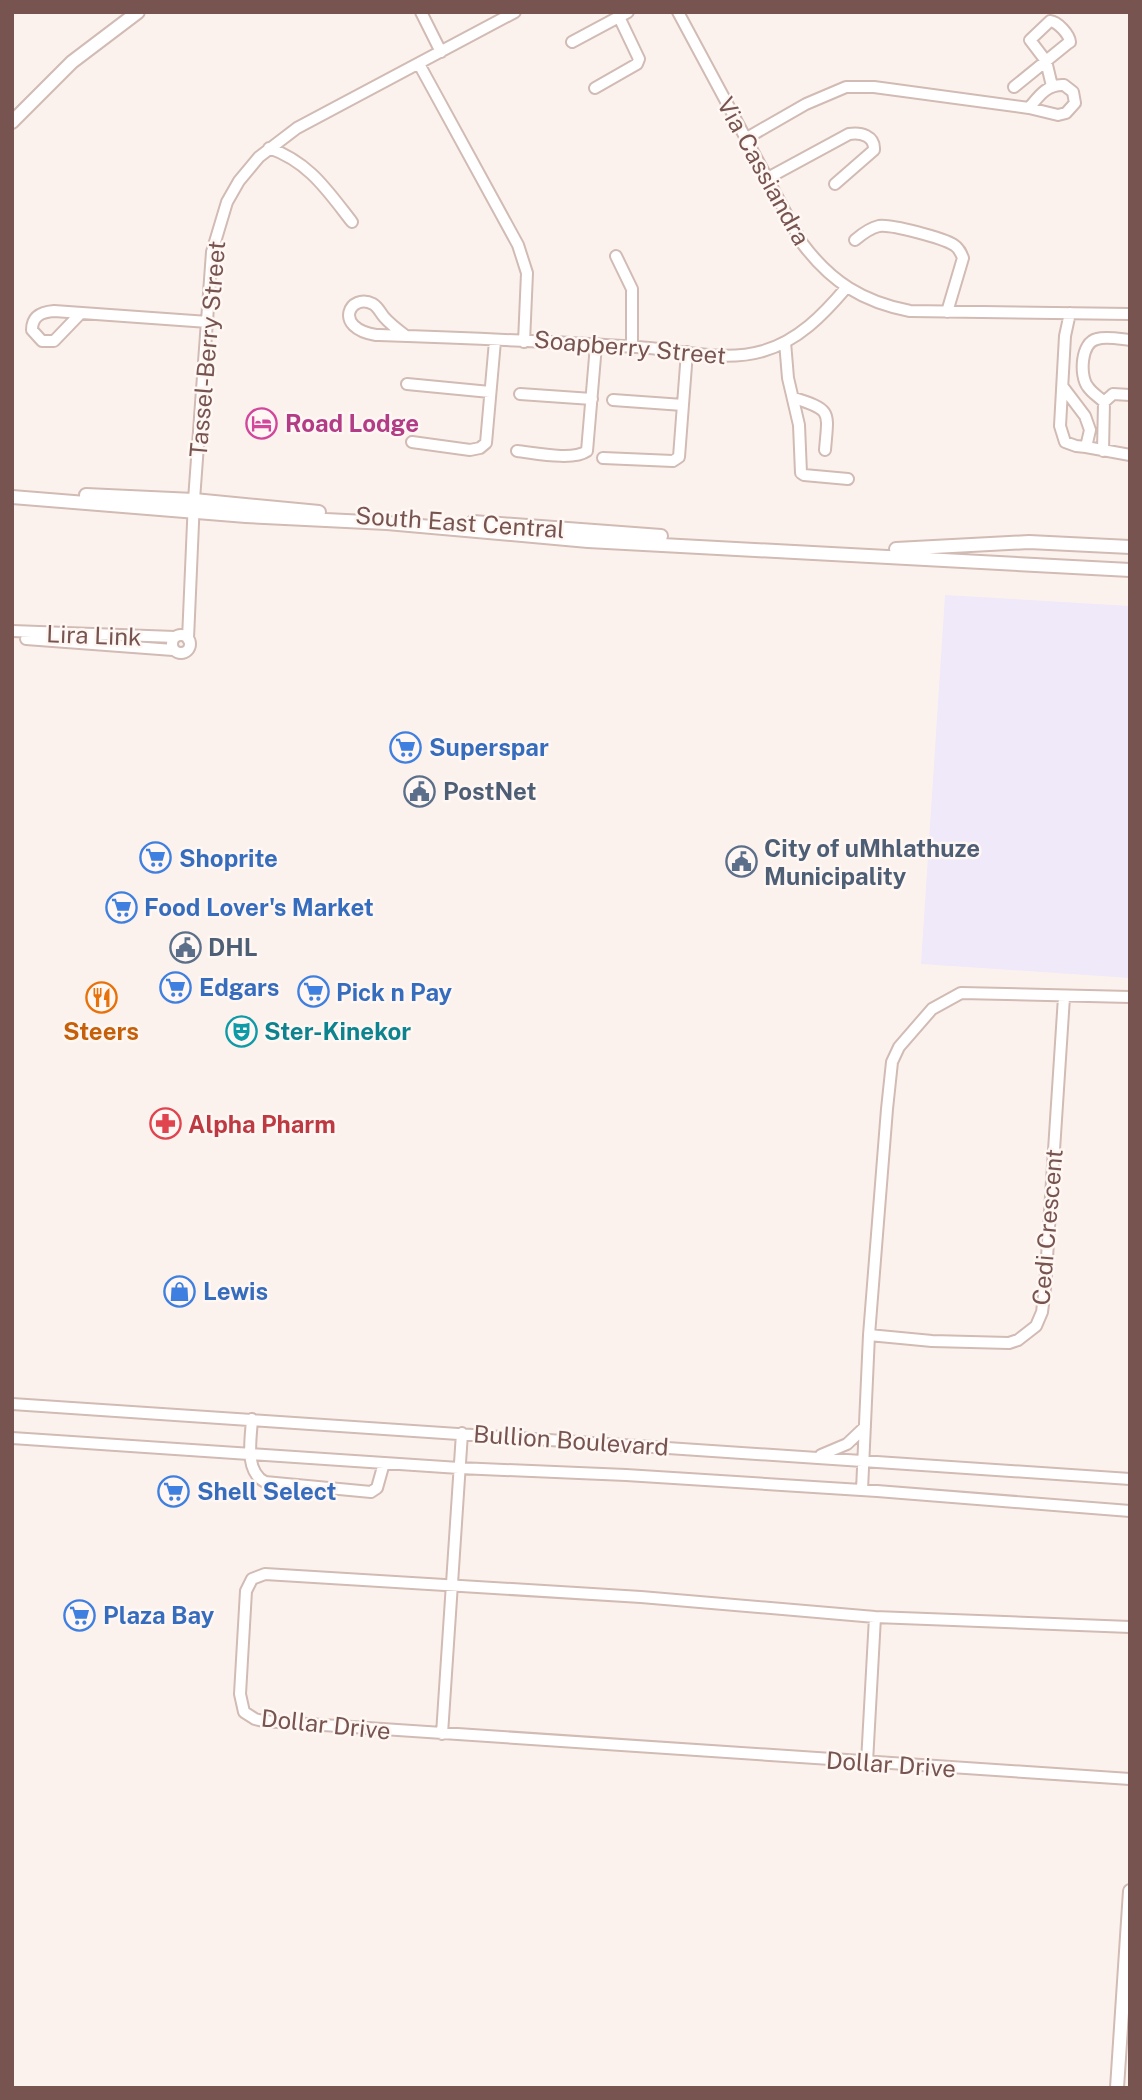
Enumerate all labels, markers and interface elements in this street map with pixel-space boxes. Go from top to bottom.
street label: Via Cassiandra [712,92,816,250]
street label: Tassel-Berry Street [184,240,230,458]
street label: Soapberry Street [533,325,727,369]
hotel icon: Road Lodge [245,406,279,440]
place label: Road Lodge [285,409,419,437]
street label: South East Central [354,501,566,543]
street label: Lira Link [46,619,142,651]
supermarket icon: Superspar [389,730,423,764]
place label: Superspar [429,733,549,761]
public building icon: PostNet [403,774,437,808]
place label: PostNet [443,777,536,805]
place label: City of uMhlathuze Municipality [764,834,980,890]
supermarket icon: Shoprite [139,841,173,875]
place label: Shoprite [179,844,278,872]
public building icon: City of uMhlathuze Municipality [724,845,758,879]
supermarket icon: Food Lover's Market [104,890,138,924]
place label: Food Lover's Market [144,893,374,921]
public building icon: DHL [168,930,202,964]
place label: DHL [208,933,258,961]
supermarket icon: Edgars [159,970,193,1004]
place label: Edgars [199,973,280,1001]
supermarket icon: Pick n Pay [296,975,330,1009]
place label: Pick n Pay [336,978,453,1006]
restaurant icon: Steers [84,980,118,1014]
theatre icon: Ster-Kinekor [224,1014,258,1048]
place label: Steers [63,1017,139,1045]
place label: Ster-Kinekor [264,1017,411,1045]
pharmacy icon: Alpha Pharm [148,1107,182,1141]
place label: Alpha Pharm [188,1110,336,1138]
street label: Cedi Crescent [1026,1148,1068,1306]
shop icon: Lewis [163,1274,197,1308]
place label: Lewis [203,1277,268,1305]
street label: Bullion Boulevard [472,1419,670,1461]
supermarket icon: Shell Select [157,1474,191,1508]
place label: Shell Select [197,1477,337,1505]
supermarket icon: Plaza Bay [63,1598,97,1632]
place label: Plaza Bay [103,1601,215,1629]
street label: Dollar Drive [260,1703,392,1745]
street label: Dollar Drive [825,1745,957,1783]

